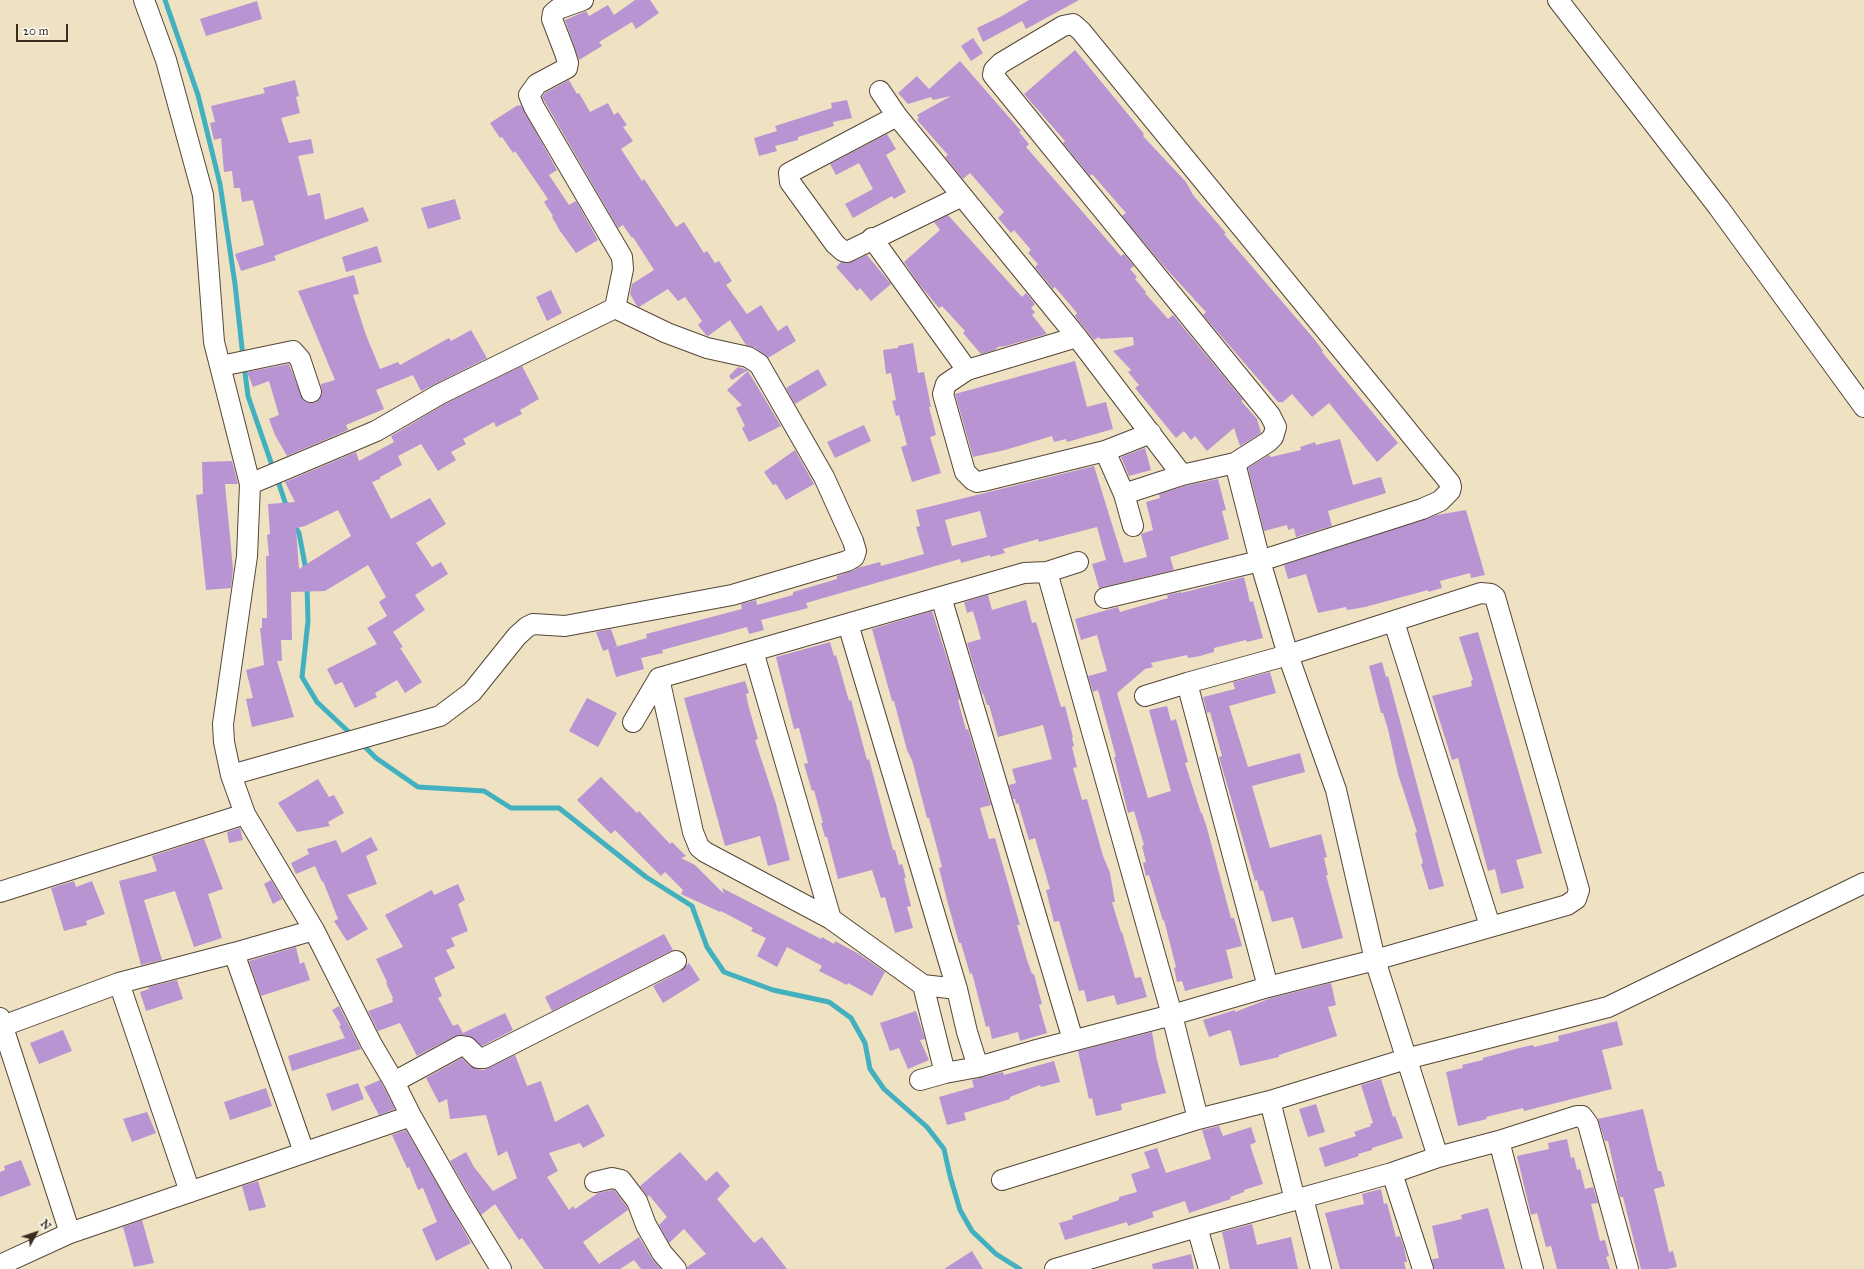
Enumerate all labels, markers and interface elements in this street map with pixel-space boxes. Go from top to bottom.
scale bar [18,16,70,42]
text: 20 m [23,24,49,38]
north arrow [16,1213,56,1253]
text: N [38,1217,54,1233]

